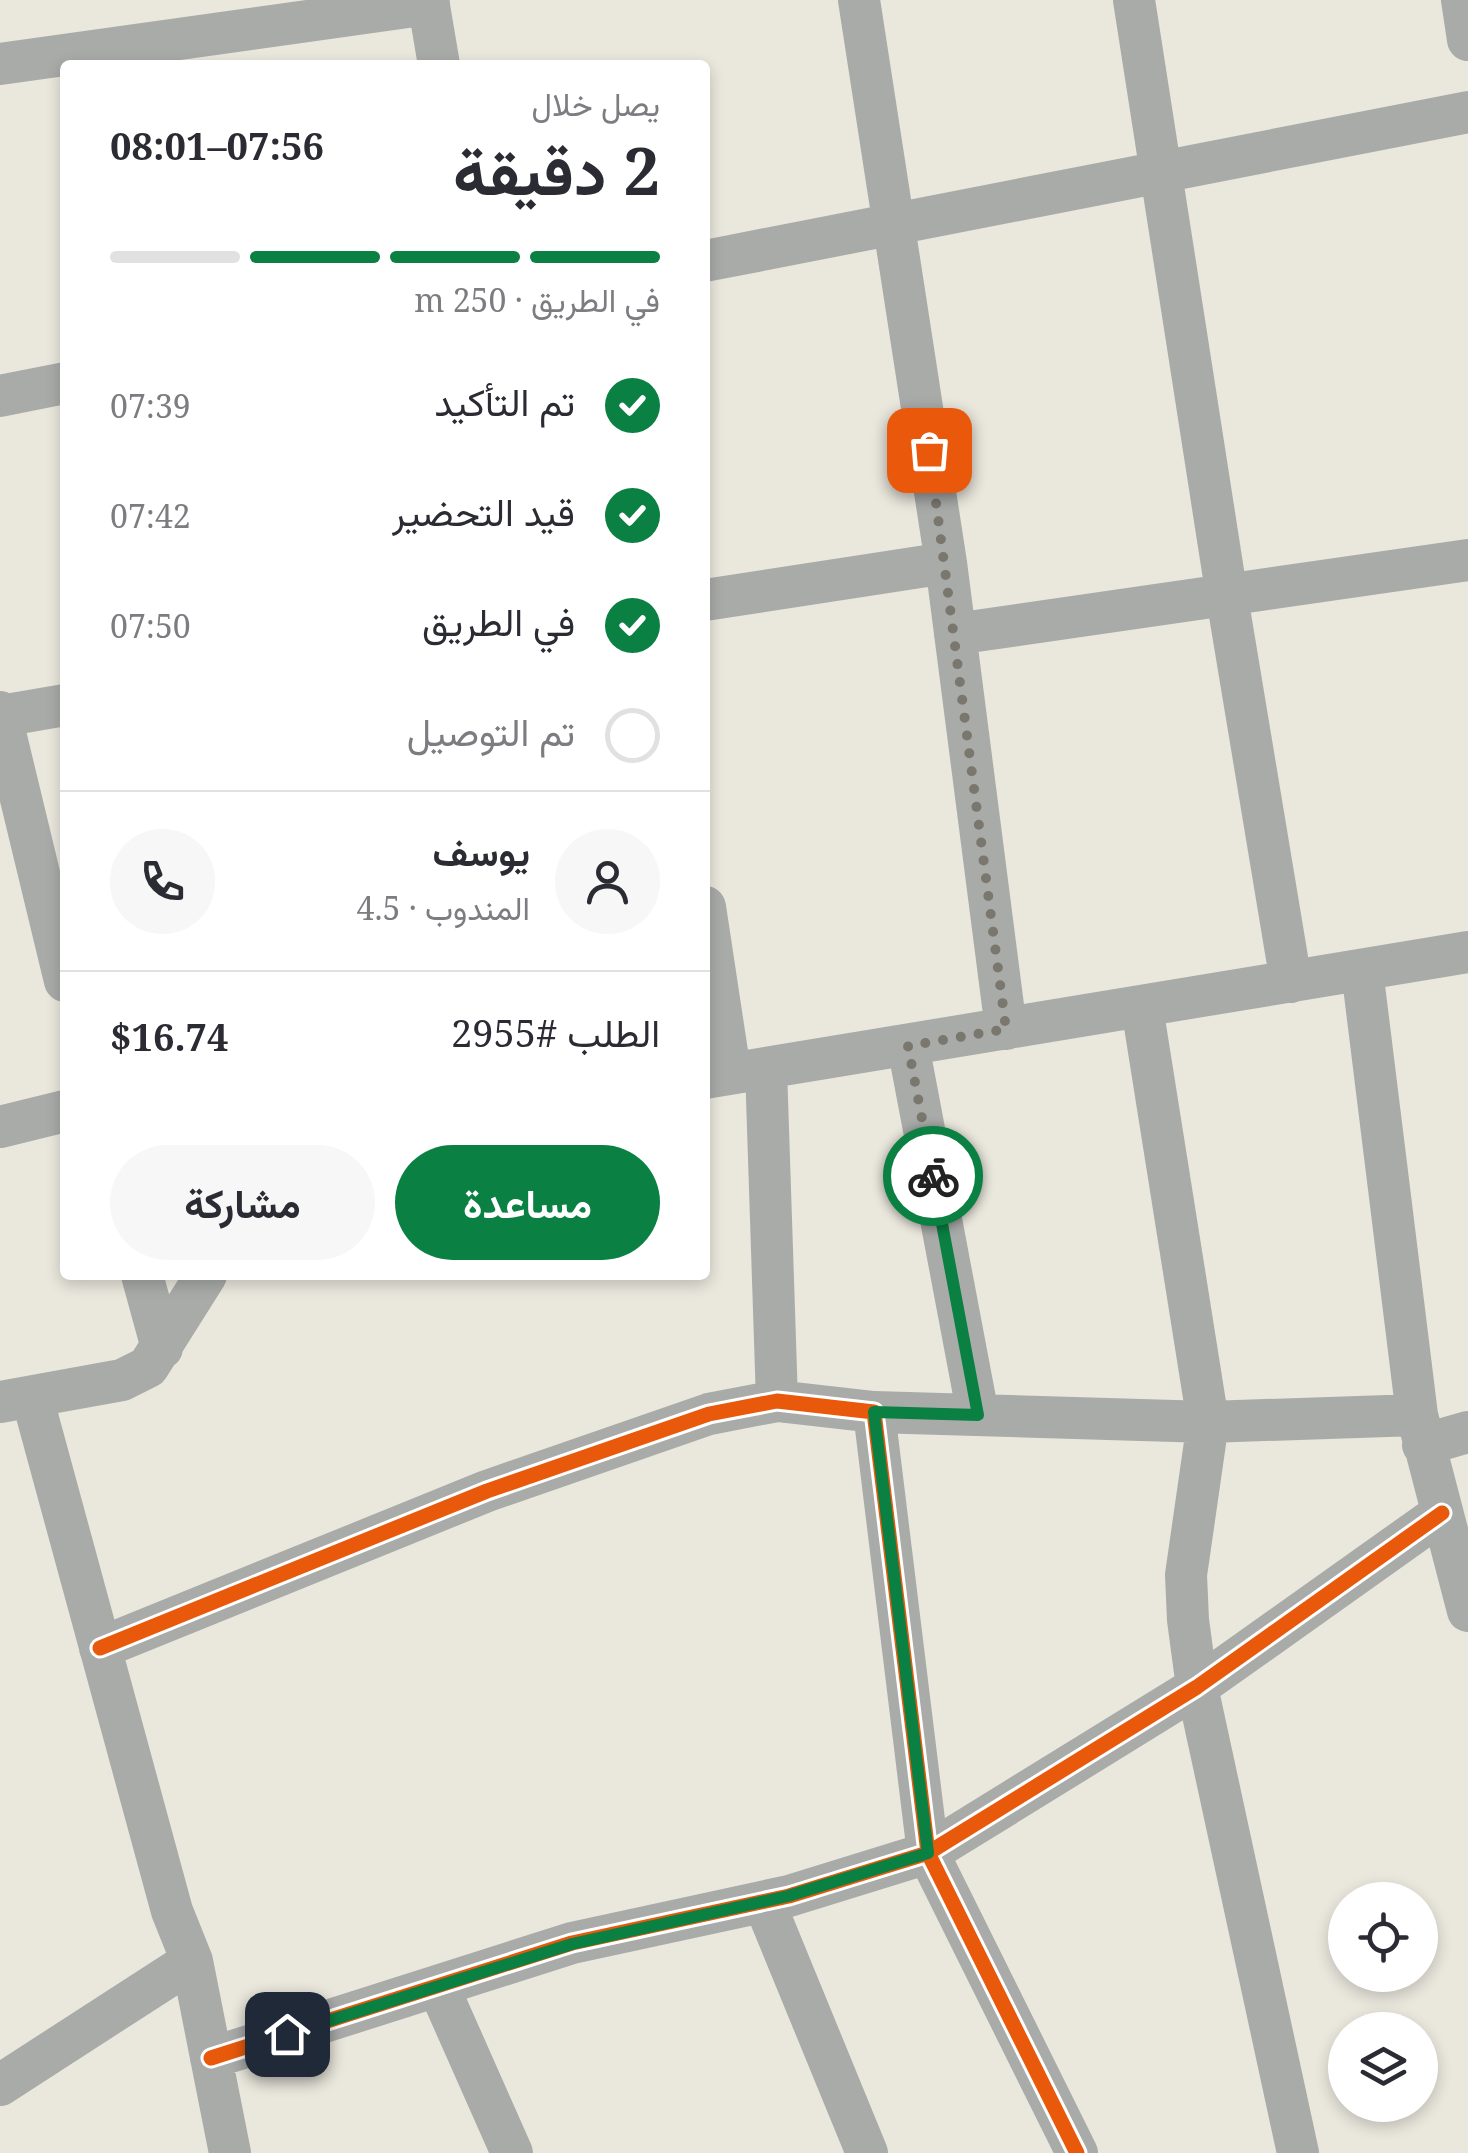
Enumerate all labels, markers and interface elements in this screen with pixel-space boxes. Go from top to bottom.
text: يصل خلال [532,82,660,125]
text: 07:56–08:01 [110,119,324,171]
text: 2 دقيقة [453,126,660,214]
text: في الطريق · 250 m [414,278,660,321]
text: تم التأكيد [434,375,575,427]
icon: check [605,378,660,433]
text: 07:39 [110,384,191,427]
pin [887,408,972,493]
icon: bag [902,423,957,478]
text: قيد التحضير [392,485,575,537]
icon: check [605,488,660,543]
text: 07:42 [110,494,191,537]
text: في الطريق [422,595,575,647]
icon: check [605,598,660,653]
text: 07:50 [110,604,191,647]
text: تم التوصيل [407,705,575,757]
text: يوسف [433,825,530,877]
button: phone [110,829,215,934]
button: person [555,829,660,934]
text: المندوب · 4.5 [357,886,530,929]
text: الطلب #2955 [451,1006,660,1058]
text: $16.74 [110,1010,229,1062]
courier [883,1126,983,1226]
button: مشاركة [110,1145,375,1260]
button: مساعدة [395,1145,660,1260]
icon: bike [906,1149,961,1204]
map controls [1328,1882,1438,2122]
button: locate [1328,1882,1438,1992]
pin [245,1992,330,2077]
icon: home [260,2007,315,2062]
button: layers [1328,2012,1438,2122]

